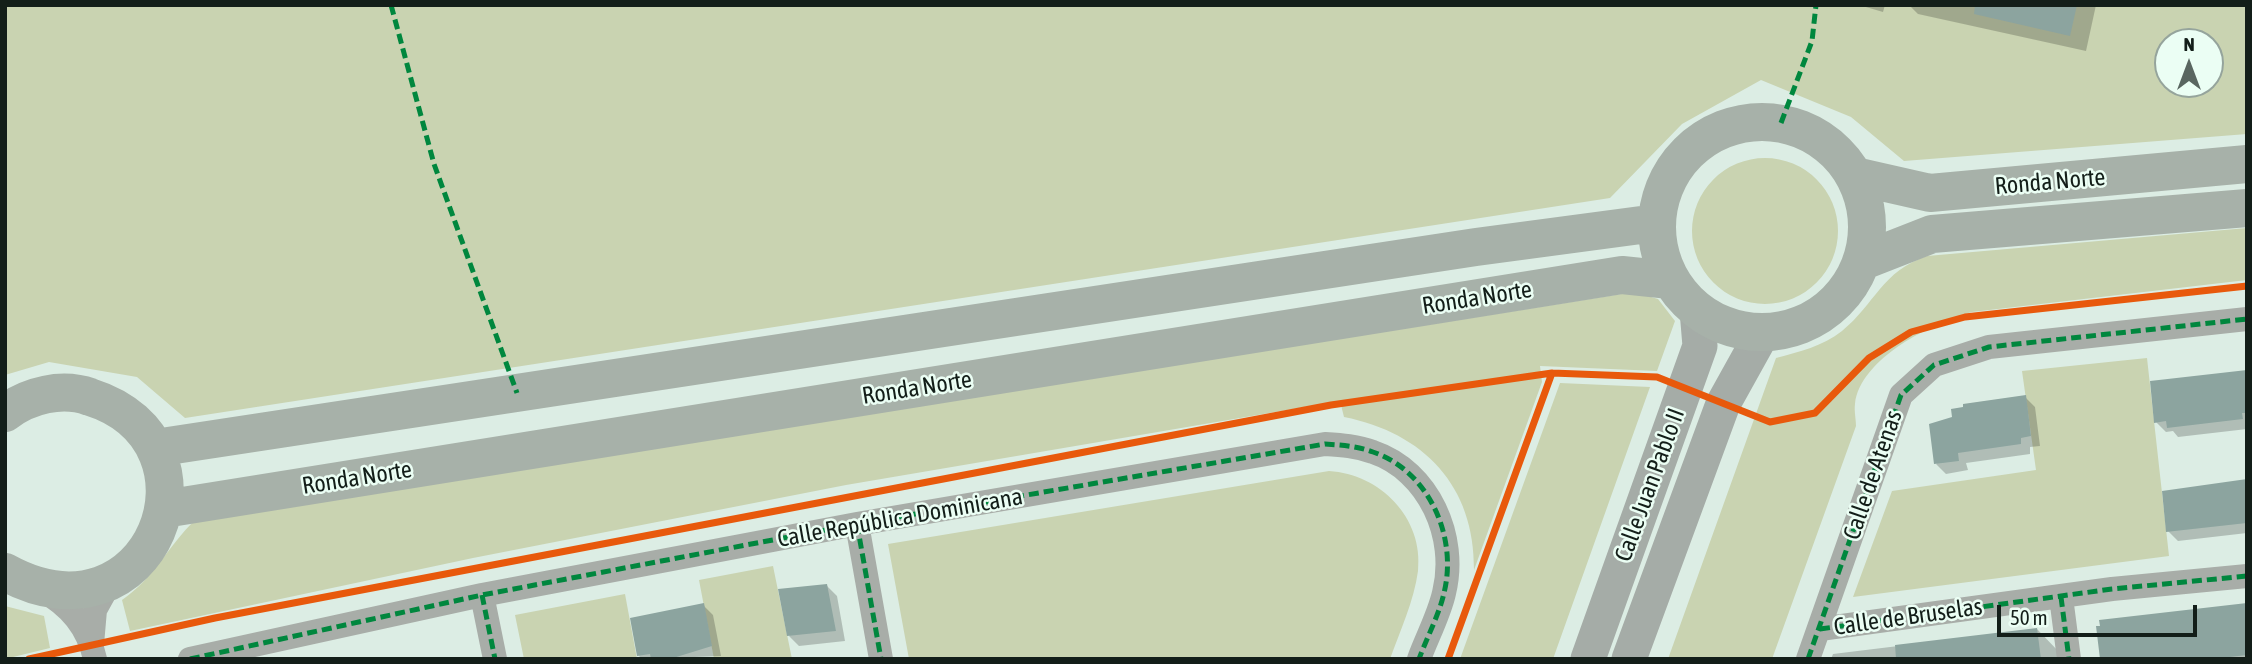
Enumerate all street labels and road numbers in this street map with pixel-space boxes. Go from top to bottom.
street label: Ronda Norte [1994,163,2106,201]
street label: Ronda Norte [1420,275,1534,321]
street label: Ronda Norte [860,365,974,411]
street label: Calle Juan Pablo II [1609,405,1691,565]
street label: Calle de Atenas [1837,407,1909,543]
street label: Ronda Norte [300,455,414,501]
street label: Calle República Dominicana [775,482,1025,554]
street label: Calle de Bruselas [1832,592,1984,642]

